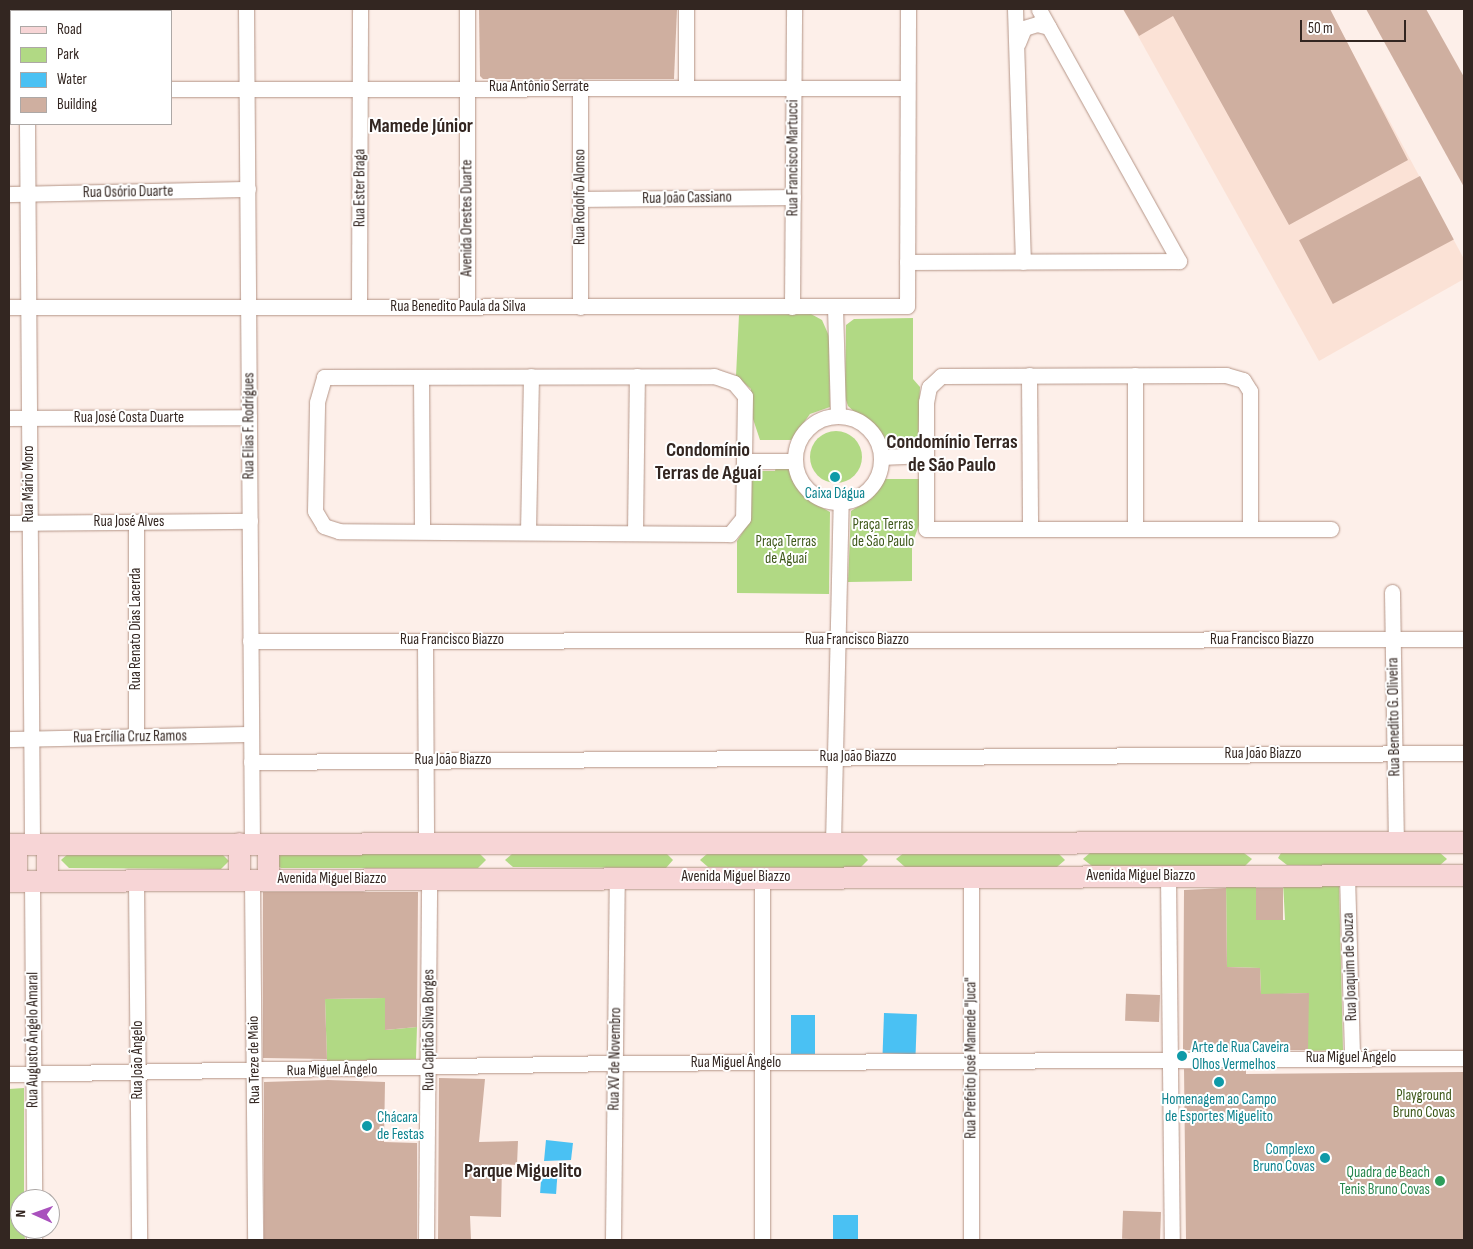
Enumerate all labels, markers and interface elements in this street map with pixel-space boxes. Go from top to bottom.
legend [10,10,172,125]
scale bar [1303,10,1409,42]
text: 50 m [1308,19,1333,38]
text: Road [57,20,82,39]
text: Park [57,45,79,64]
text: Water [57,70,87,89]
street label: Rua Antônio Serrate [489,78,589,96]
text: Building [57,95,97,114]
street label: Rua Francisco Martucci [784,100,802,216]
district label: Mamede Júnior [369,114,473,138]
street label: Rua Ester Braga [351,149,369,227]
street label: Rua Rodolfo Alonso [571,149,589,245]
street label: Avenida Orestes Duarte [458,159,476,277]
street label: Rua Osório Duarte [83,182,173,202]
street label: Rua João Cassiano [642,188,732,208]
street label: Rua Benedito Paula da Silva [390,298,526,316]
street label: Rua Elias F. Rodrigues [240,373,258,479]
street label: Rua José Costa Duarte [74,409,184,427]
district label: Condomínio Terras de São Paulo [886,431,1018,478]
district label: Condomínio Terras de Aguaí [655,439,761,486]
street label: Rua Mário Moro [20,445,38,523]
marker: Caixa Dágua [829,471,841,483]
place label: Caixa Dágua [805,485,865,503]
street label: Rua José Alves [94,513,164,531]
park label: Praça Terras de São Paulo [852,515,914,550]
park label: Praça Terras de Aguaí [756,532,816,567]
street label: Rua Renato Dias Lacerda [127,568,145,690]
street label: Rua Francisco Biazzo [400,631,504,649]
street label: Rua Francisco Biazzo [805,631,909,649]
street label: Rua Francisco Biazzo [1210,631,1314,649]
street label: Rua Benedito G. Oliveira [1384,657,1404,777]
street label: Rua Ercília Cruz Ramos [73,727,187,747]
street label: Rua João Biazzo [1224,745,1302,763]
street label: Rua João Biazzo [819,748,897,766]
street label: Rua João Biazzo [414,751,492,769]
street label: Avenida Miguel Biazzo [1087,867,1195,885]
street label: Avenida Miguel Biazzo [682,868,790,886]
street label: Avenida Miguel Biazzo [278,870,386,888]
street label: Rua Joaquim de Souza [1339,912,1361,1022]
street label: Rua Capitão Silva Borges [420,969,438,1091]
street label: Rua Augusto Ângelo Amaral [24,972,42,1108]
street label: Rua Prefeito José Mamede "Juca" [962,977,980,1139]
street label: Rua XV de Novembro [605,1007,625,1111]
street label: Rua Treze de Maio [244,1016,264,1104]
street label: Rua João Ângelo [129,1020,147,1100]
place label: Arte de Rua Caveira Olhos Vermelhos [1192,1038,1289,1073]
street label: Rua Miguel Ângelo [1306,1049,1396,1067]
marker: Arte de Rua Caveira Olhos Vermelhos [1176,1050,1188,1062]
street label: Rua Miguel Ângelo [691,1054,781,1072]
street label: Rua Miguel Ângelo [287,1060,377,1080]
marker: Homenagem ao Campo de Esportes Miguelito [1213,1076,1225,1088]
park label: Playground Bruno Covas [1393,1086,1455,1121]
place label: Homenagem ao Campo de Esportes Miguelito [1162,1090,1276,1125]
place label: Chácara de Festas [377,1108,424,1143]
marker: Chácara de Festas [361,1120,373,1132]
place label: Complexo Bruno Covas [1253,1140,1315,1175]
marker: Complexo Bruno Covas [1319,1152,1331,1164]
district label: Parque Miguelito [464,1159,582,1183]
place label: Quadra de Beach Tenis Bruno Covas [1340,1163,1430,1198]
marker: Quadra de Beach Tenis Bruno Covas [1434,1175,1446,1187]
north arrow [10,1189,60,1239]
text: N [12,1209,29,1218]

